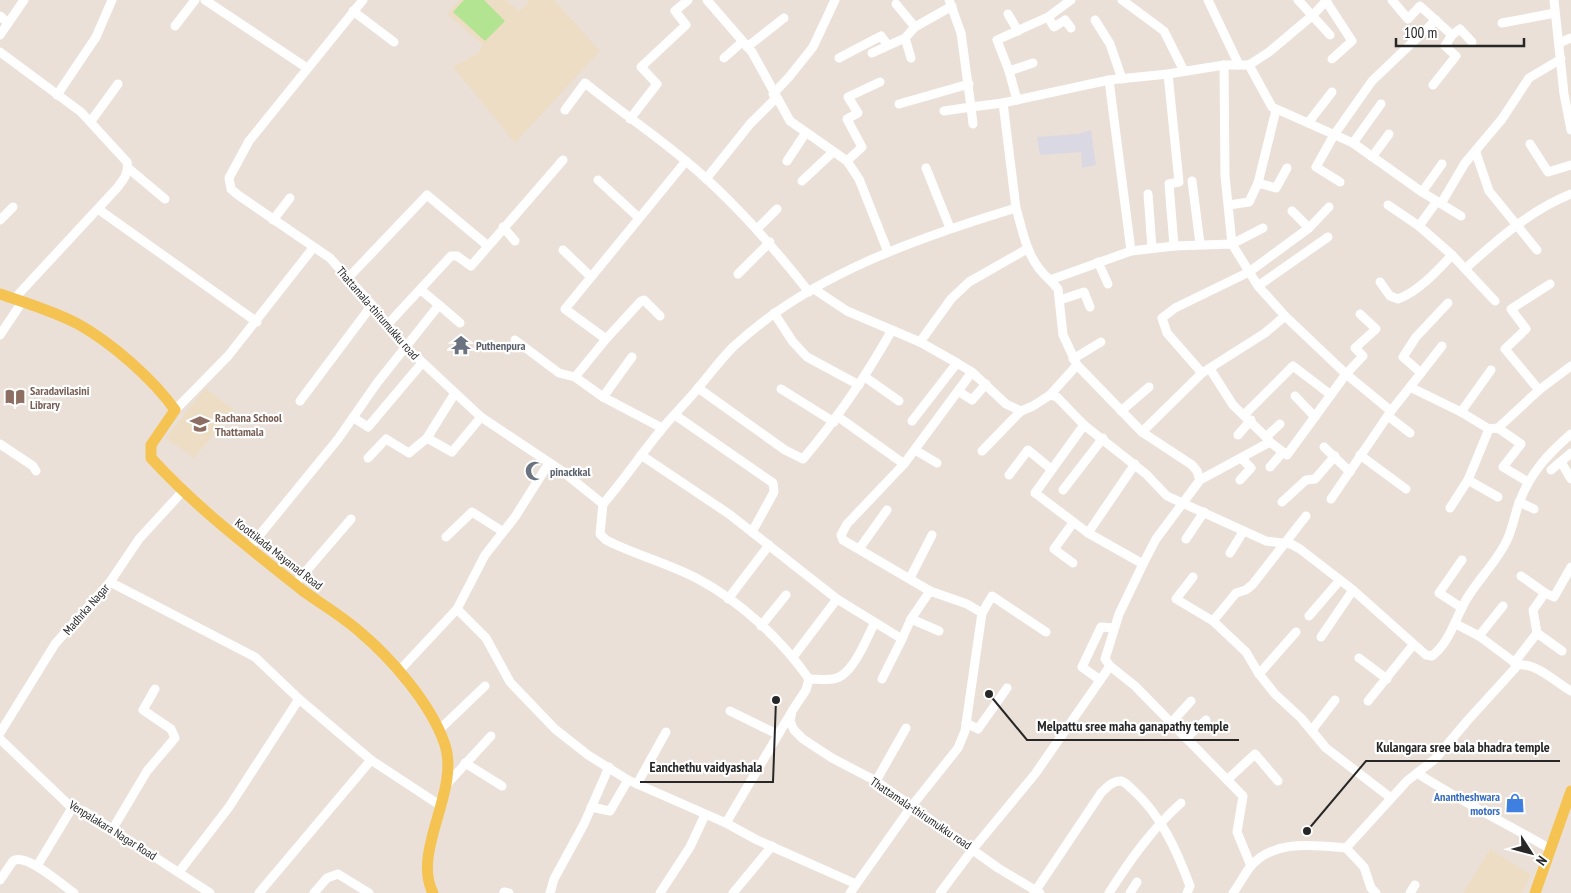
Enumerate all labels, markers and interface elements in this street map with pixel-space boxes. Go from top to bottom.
scale bar [1396,15,1524,47]
text: 100 m [1404,23,1437,42]
street label: Thattamala-thirumukku road [333,263,423,363]
temple icon: Puthenpura [450,334,472,356]
place label: Puthenpura [476,338,525,353]
place label: Saradavilasini Library [30,383,90,412]
library icon: Saradavilasini Library [4,386,26,408]
place label: Rachana School Thattamala [215,410,282,439]
school or university icon: Rachana School Thattamala [189,413,211,435]
mosque icon: pinackkal [524,460,546,482]
place label: pinackkal [550,464,590,479]
street label: Koottikada Mayanad Road [232,515,326,593]
street label: Madhrka Nagar [60,580,113,638]
callout: Melpattu sree maha ganapathy temple [1027,711,1239,740]
text: Melpattu sree maha ganapathy temple [1037,717,1229,735]
callout: Kulangara sree bala bhadra temple [1366,732,1560,761]
text: Kulangara sree bala bhadra temple [1376,738,1550,756]
callout: Eanchethu vaidyashala [640,753,773,782]
text: Eanchethu vaidyashala [650,758,763,776]
street label: Thattamala-thirumukku road [868,774,974,852]
place label: Anantheshwara motors [1433,789,1500,818]
shop icon: Anantheshwara motors [1504,792,1526,814]
street label: Venpalakara Nagar Road [66,796,160,863]
north arrow [1506,828,1556,878]
text: N [1532,852,1551,869]

